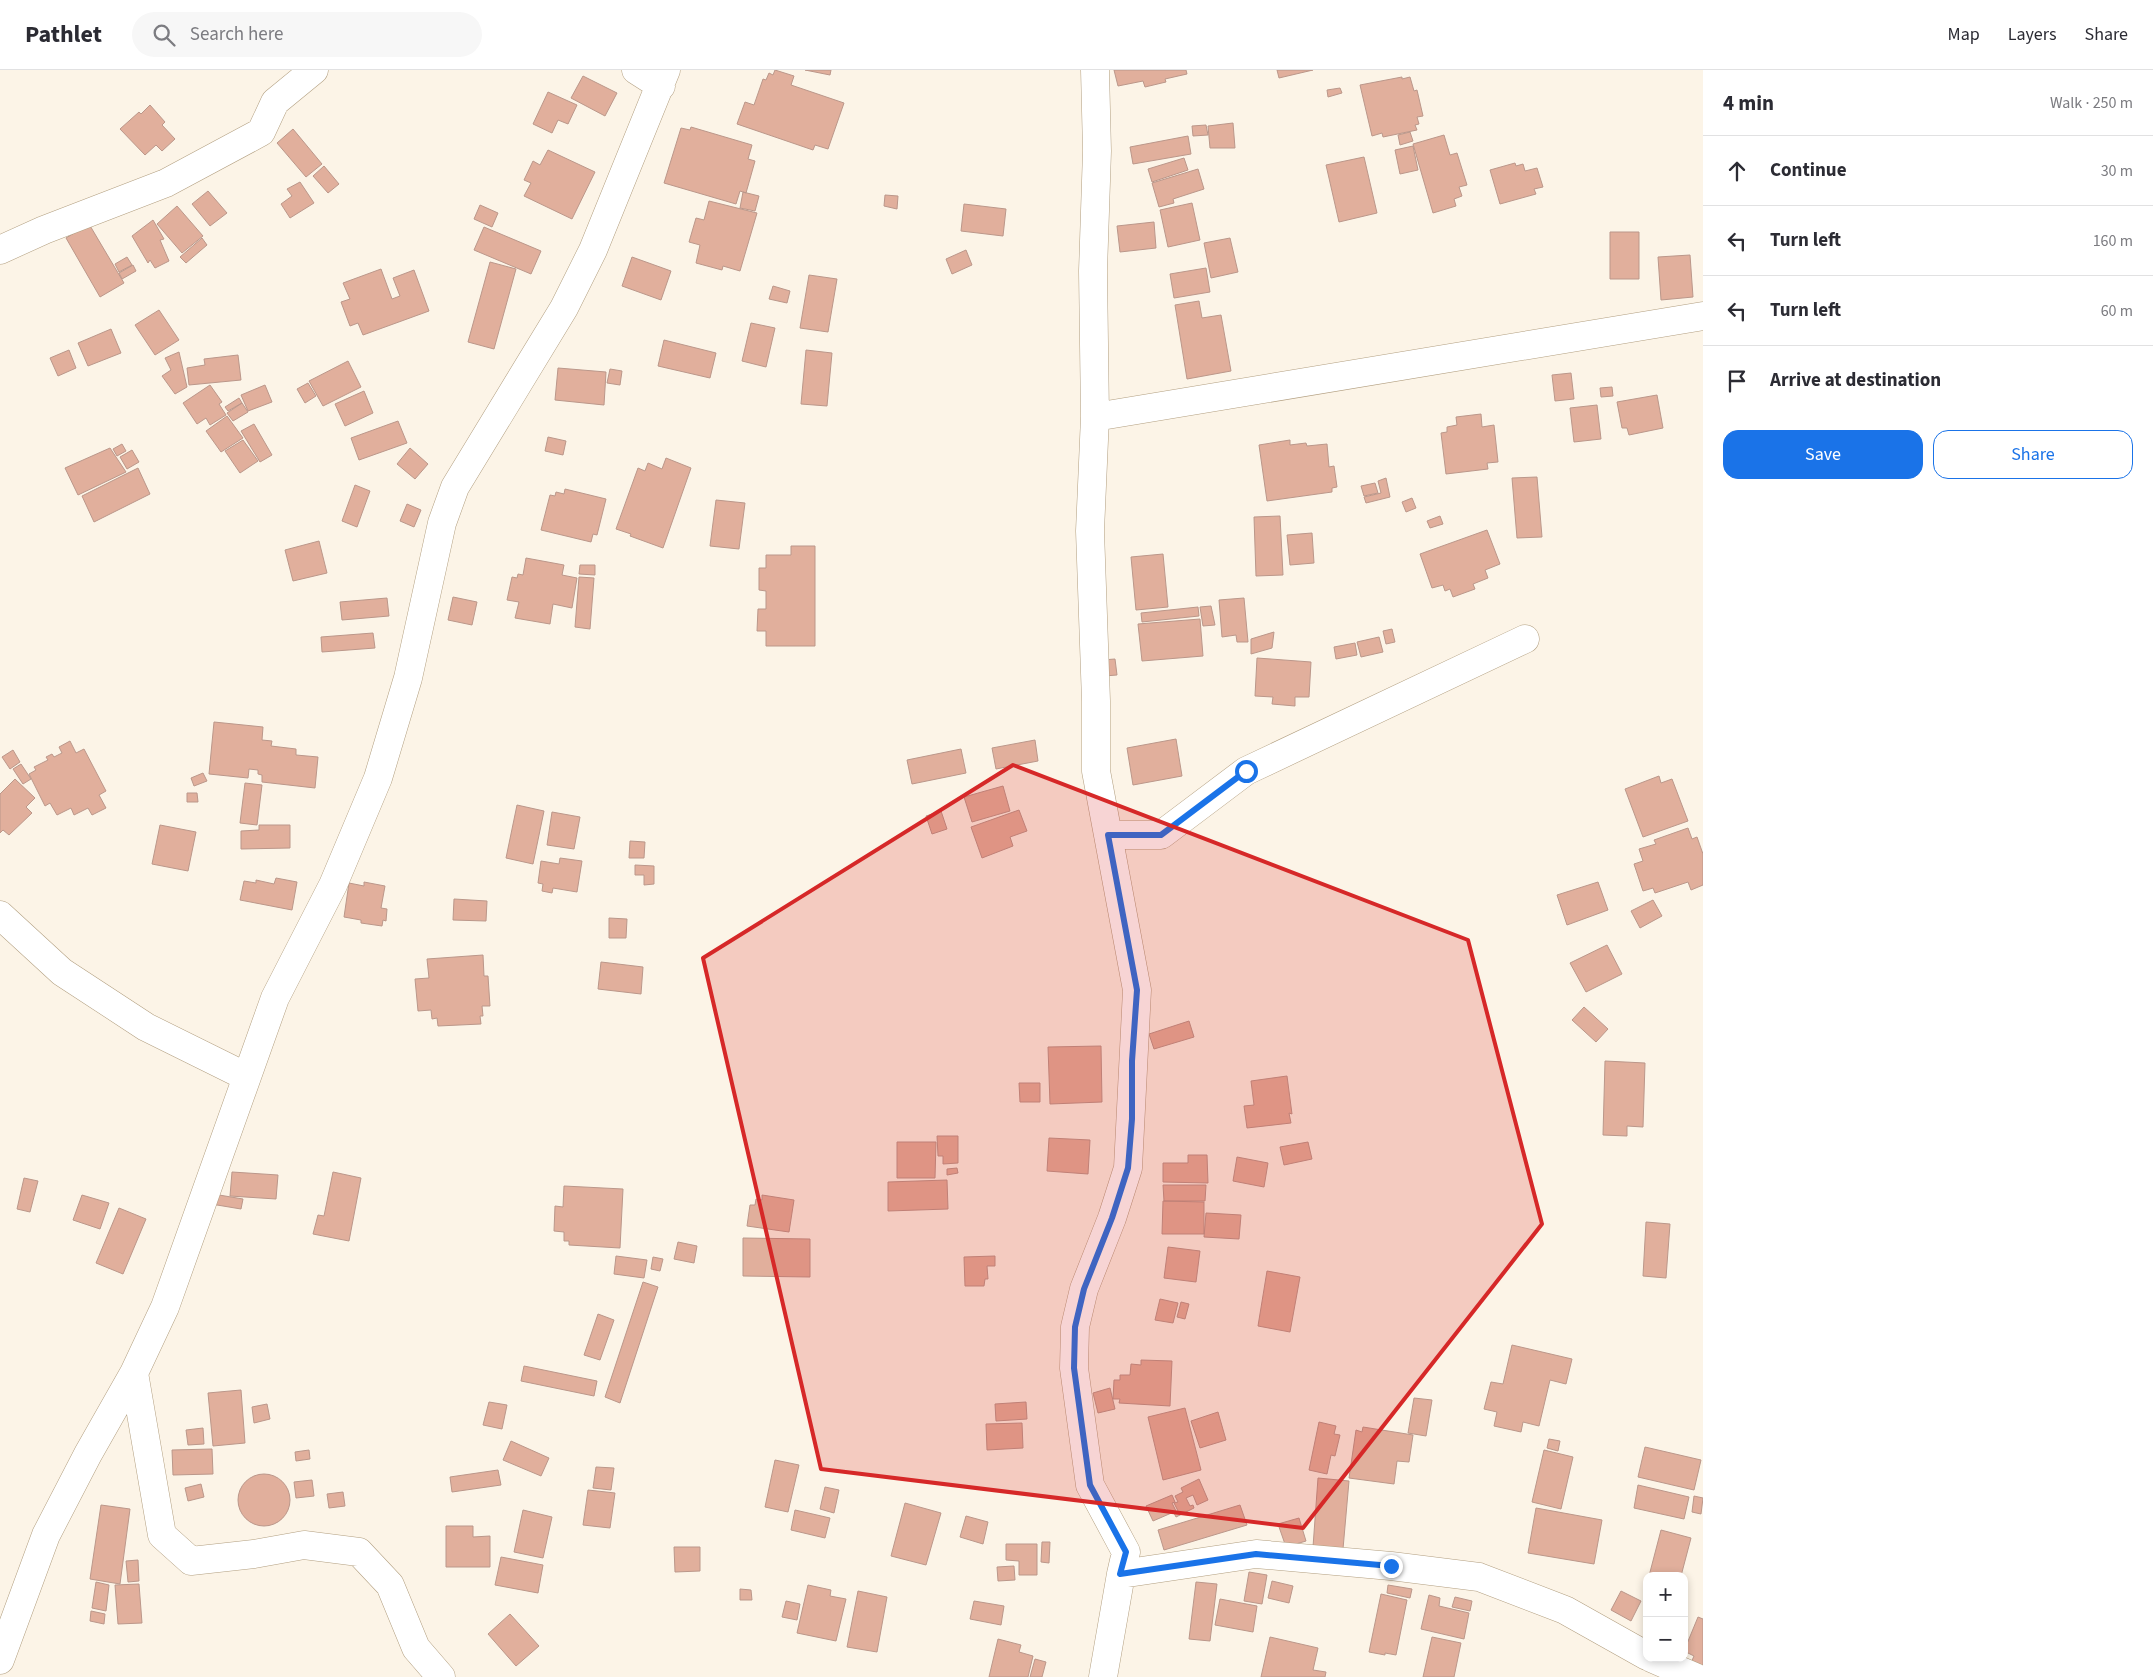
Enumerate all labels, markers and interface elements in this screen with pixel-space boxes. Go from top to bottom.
search box [132,12,482,57]
text: Pathlet [25,17,102,52]
icon: search [150,21,178,49]
text: Search here [190,21,284,48]
text: Map [1948,22,1980,47]
text: Layers [2008,22,2057,47]
text: Share [2085,22,2128,47]
text: 4 min [1723,88,1774,118]
text: Walk · 250 m [2050,92,2133,114]
icon: ahead [1723,157,1751,185]
text: Continue [1770,157,1847,184]
text: 30 m [2101,160,2133,182]
icon: left [1723,227,1751,255]
text: Turn left [1770,227,1841,254]
text: 160 m [2093,230,2133,252]
icon: left [1723,297,1751,325]
text: Turn left [1770,297,1841,324]
text: 60 m [2101,300,2133,322]
icon: arrive [1723,367,1751,395]
text: Arrive at destination [1770,367,1941,394]
button: Save [1723,430,1923,479]
button: Share [1933,430,2133,479]
route start [1235,760,1258,783]
route end [1380,1555,1403,1578]
map controls [1643,1572,1688,1662]
button: + [1643,1572,1688,1617]
button: − [1643,1617,1688,1662]

